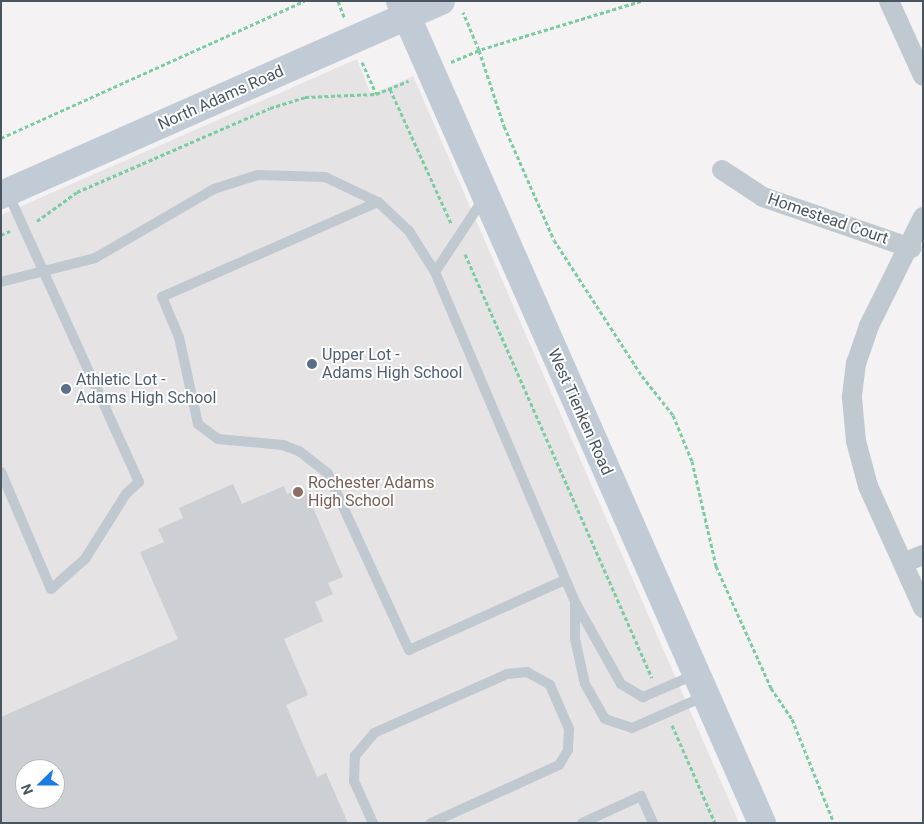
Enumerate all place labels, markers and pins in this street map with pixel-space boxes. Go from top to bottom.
place label: Upper Lot - Adams High School [322,345,462,383]
marker: Upper Lot - Adams High School [306,358,318,370]
place label: Athletic Lot - Adams High School [76,370,216,408]
marker: Athletic Lot - Adams High School [60,383,72,395]
place label: Rochester Adams High School [308,473,434,511]
marker: Rochester Adams High School [292,486,304,498]

